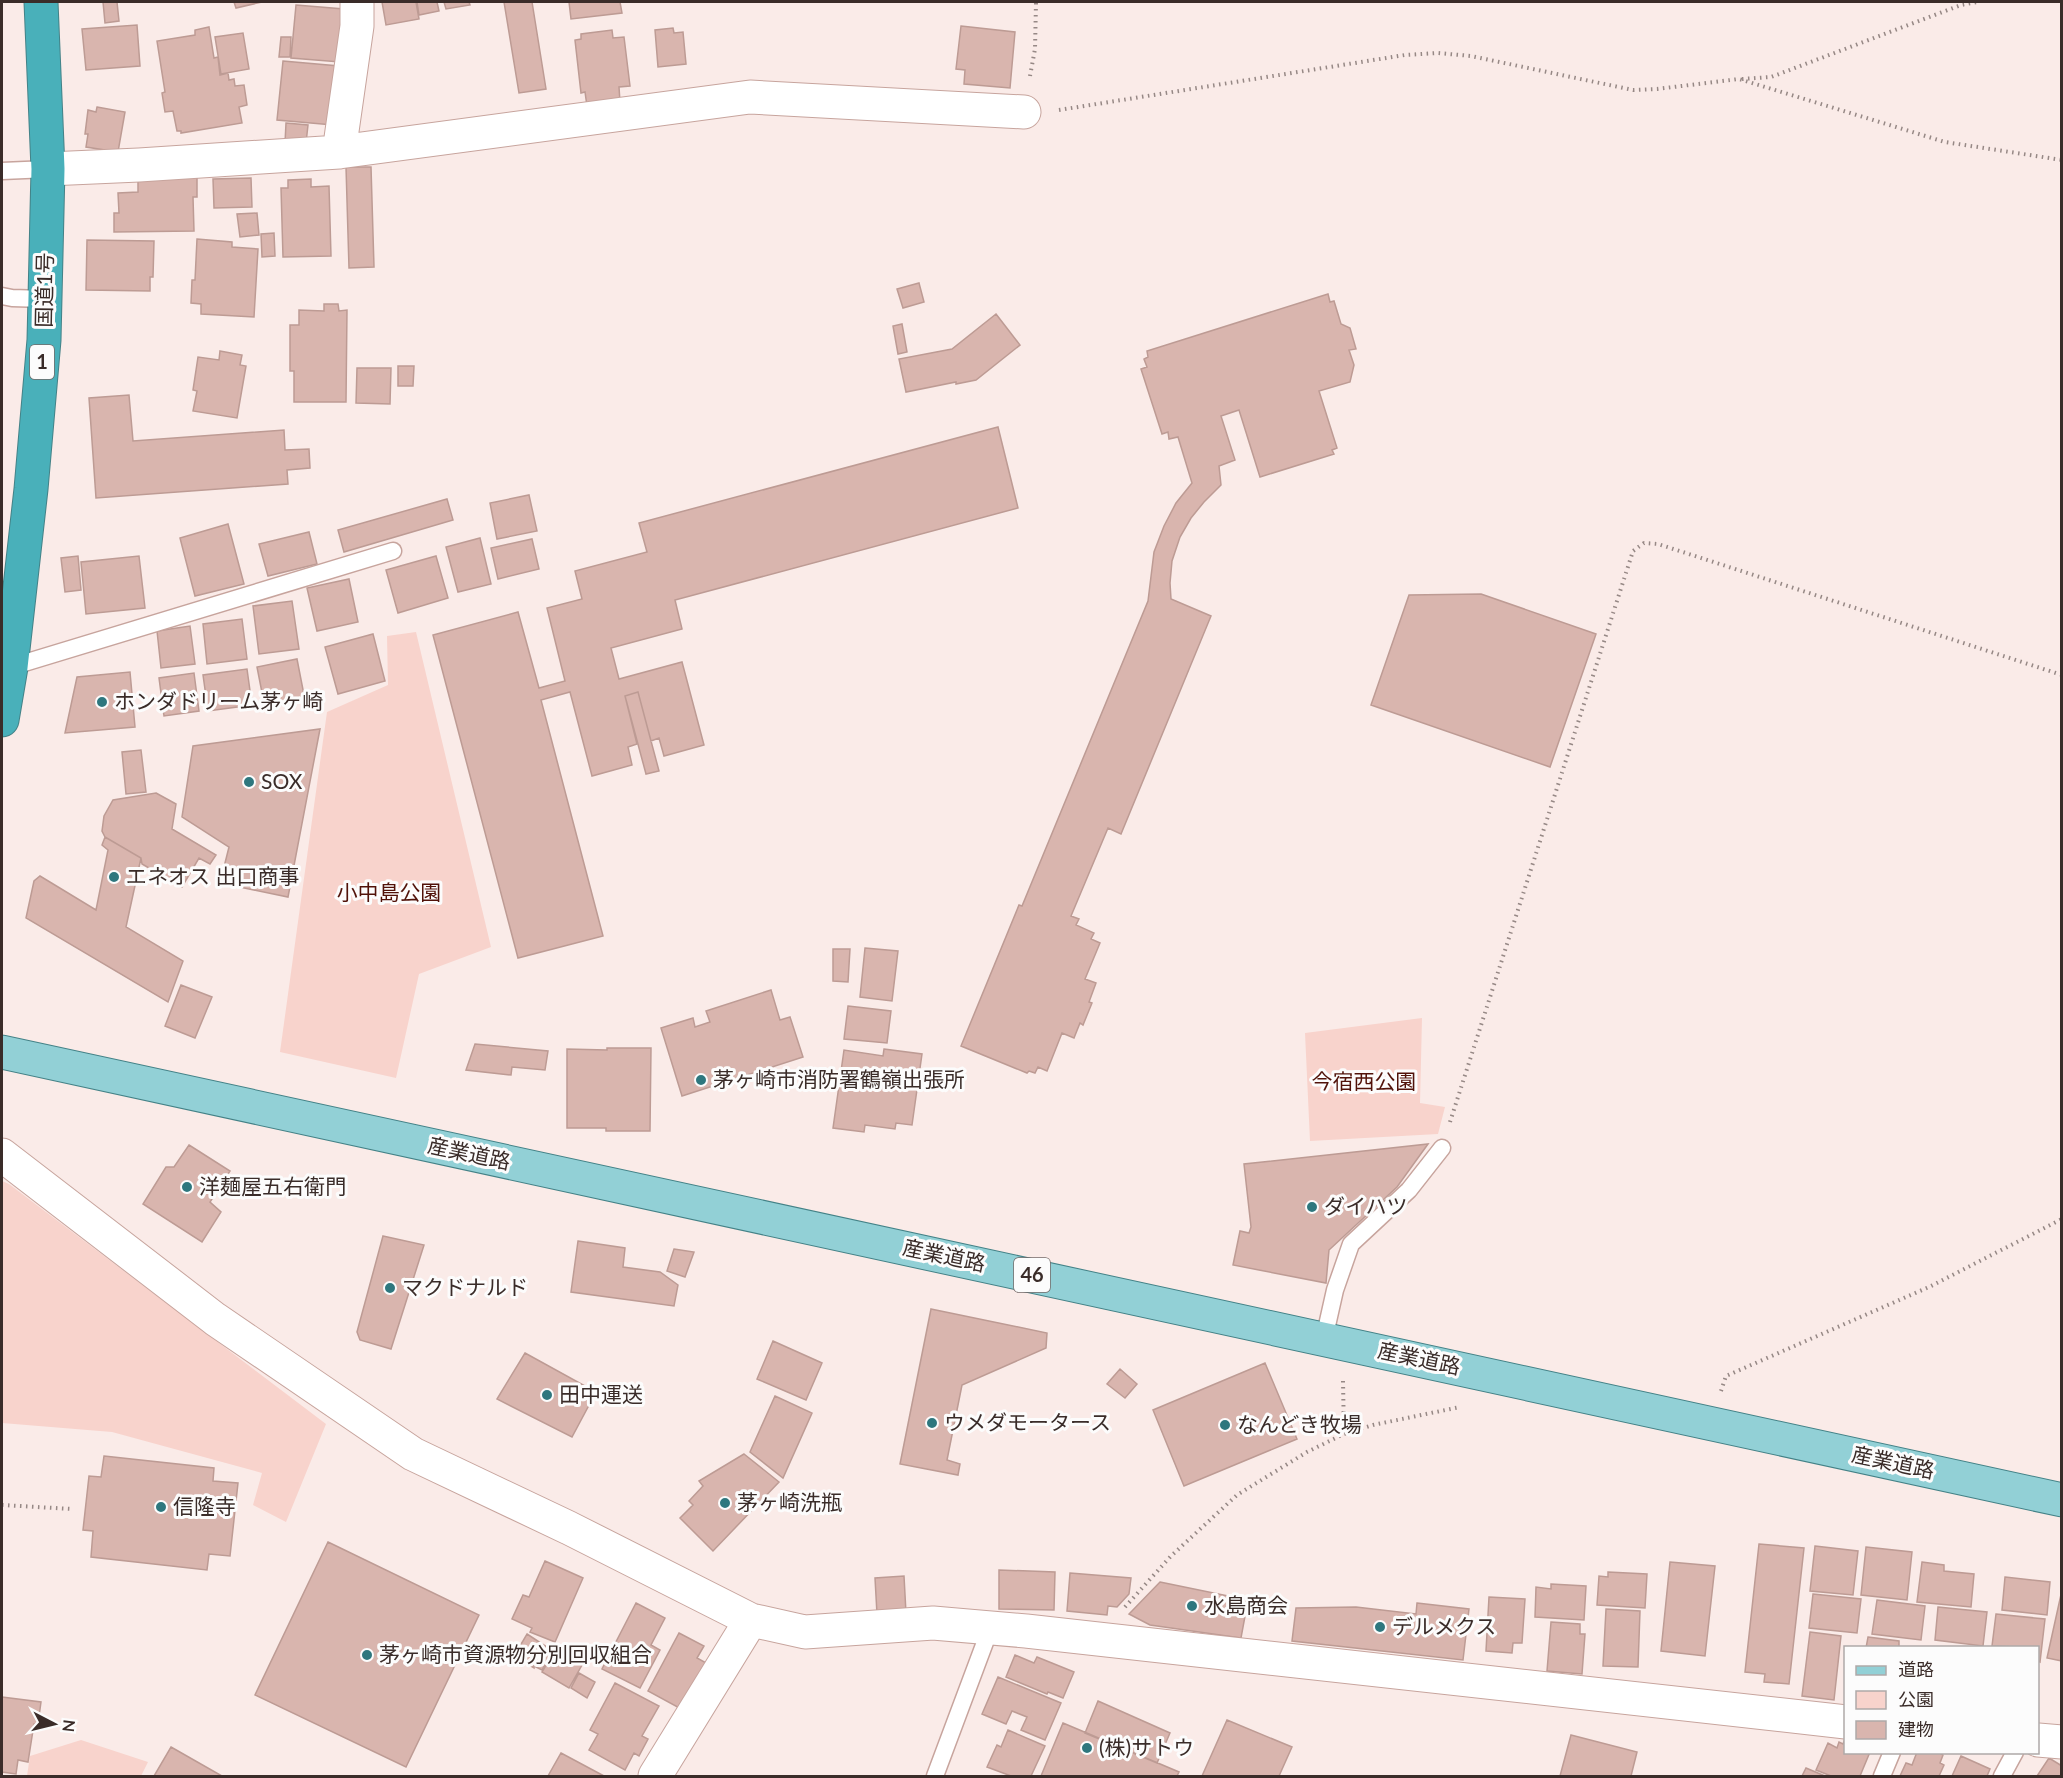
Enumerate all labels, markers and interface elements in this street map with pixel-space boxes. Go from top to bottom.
street label: 国道1号 [30,252,57,328]
road number: 1 [30,345,54,379]
place label: ホンダドリーム茅ヶ崎 [114,688,323,713]
marker: ホンダドリーム茅ヶ崎 [95,695,109,709]
place label: SOX [261,768,303,793]
marker: SOX [242,775,256,789]
place label: エネオス 出口商事 [126,863,299,888]
marker: エネオス 出口商事 [107,870,121,884]
park label: 小中島公園 [337,879,442,904]
place label: 茅ヶ崎市消防署鶴嶺出張所 [713,1066,965,1091]
park label: 今宿西公園 [1312,1068,1417,1093]
marker: 茅ヶ崎市消防署鶴嶺出張所 [694,1073,708,1087]
street label: 産業道路 [426,1132,513,1173]
place label: 洋麺屋五右衛門 [199,1173,346,1198]
marker: 洋麺屋五右衛門 [180,1180,194,1194]
place label: ダイハツ [1324,1193,1408,1218]
marker: ダイハツ [1305,1200,1319,1214]
street label: 産業道路 [901,1234,988,1275]
road number: 46 [1014,1258,1050,1292]
place label: マクドナルド [402,1274,528,1299]
marker: マクドナルド [383,1281,397,1295]
street label: 産業道路 [1376,1337,1463,1378]
place label: 田中運送 [559,1381,643,1406]
marker: 田中運送 [540,1388,554,1402]
place label: ウメダモータース [944,1409,1111,1434]
place label: なんどき牧場 [1237,1411,1362,1436]
marker: ウメダモータース [925,1416,939,1430]
marker: なんどき牧場 [1218,1418,1232,1432]
street label: 産業道路 [1850,1441,1937,1482]
place label: 茅ヶ崎洗瓶 [737,1489,842,1514]
place label: 信隆寺 [173,1493,236,1518]
marker: 茅ヶ崎洗瓶 [718,1496,732,1510]
marker: 信隆寺 [154,1500,168,1514]
place label: 水島商会 [1204,1592,1288,1617]
marker: 水島商会 [1185,1599,1199,1613]
place label: デルメクス [1392,1613,1496,1638]
marker: デルメクス [1373,1620,1387,1634]
place label: 茅ヶ崎市資源物分別回収組合 [379,1641,652,1666]
legend [1844,1646,2039,1754]
marker: 茅ヶ崎市資源物分別回収組合 [360,1648,374,1662]
text: 道路 [1898,1658,1934,1680]
text: 公園 [1898,1688,1934,1710]
north arrow [24,1694,84,1754]
text: 建物 [1898,1718,1934,1740]
text: N [59,1719,80,1733]
place label: (株)サトウ [1099,1734,1194,1759]
marker: (株)サトウ [1080,1741,1094,1755]

